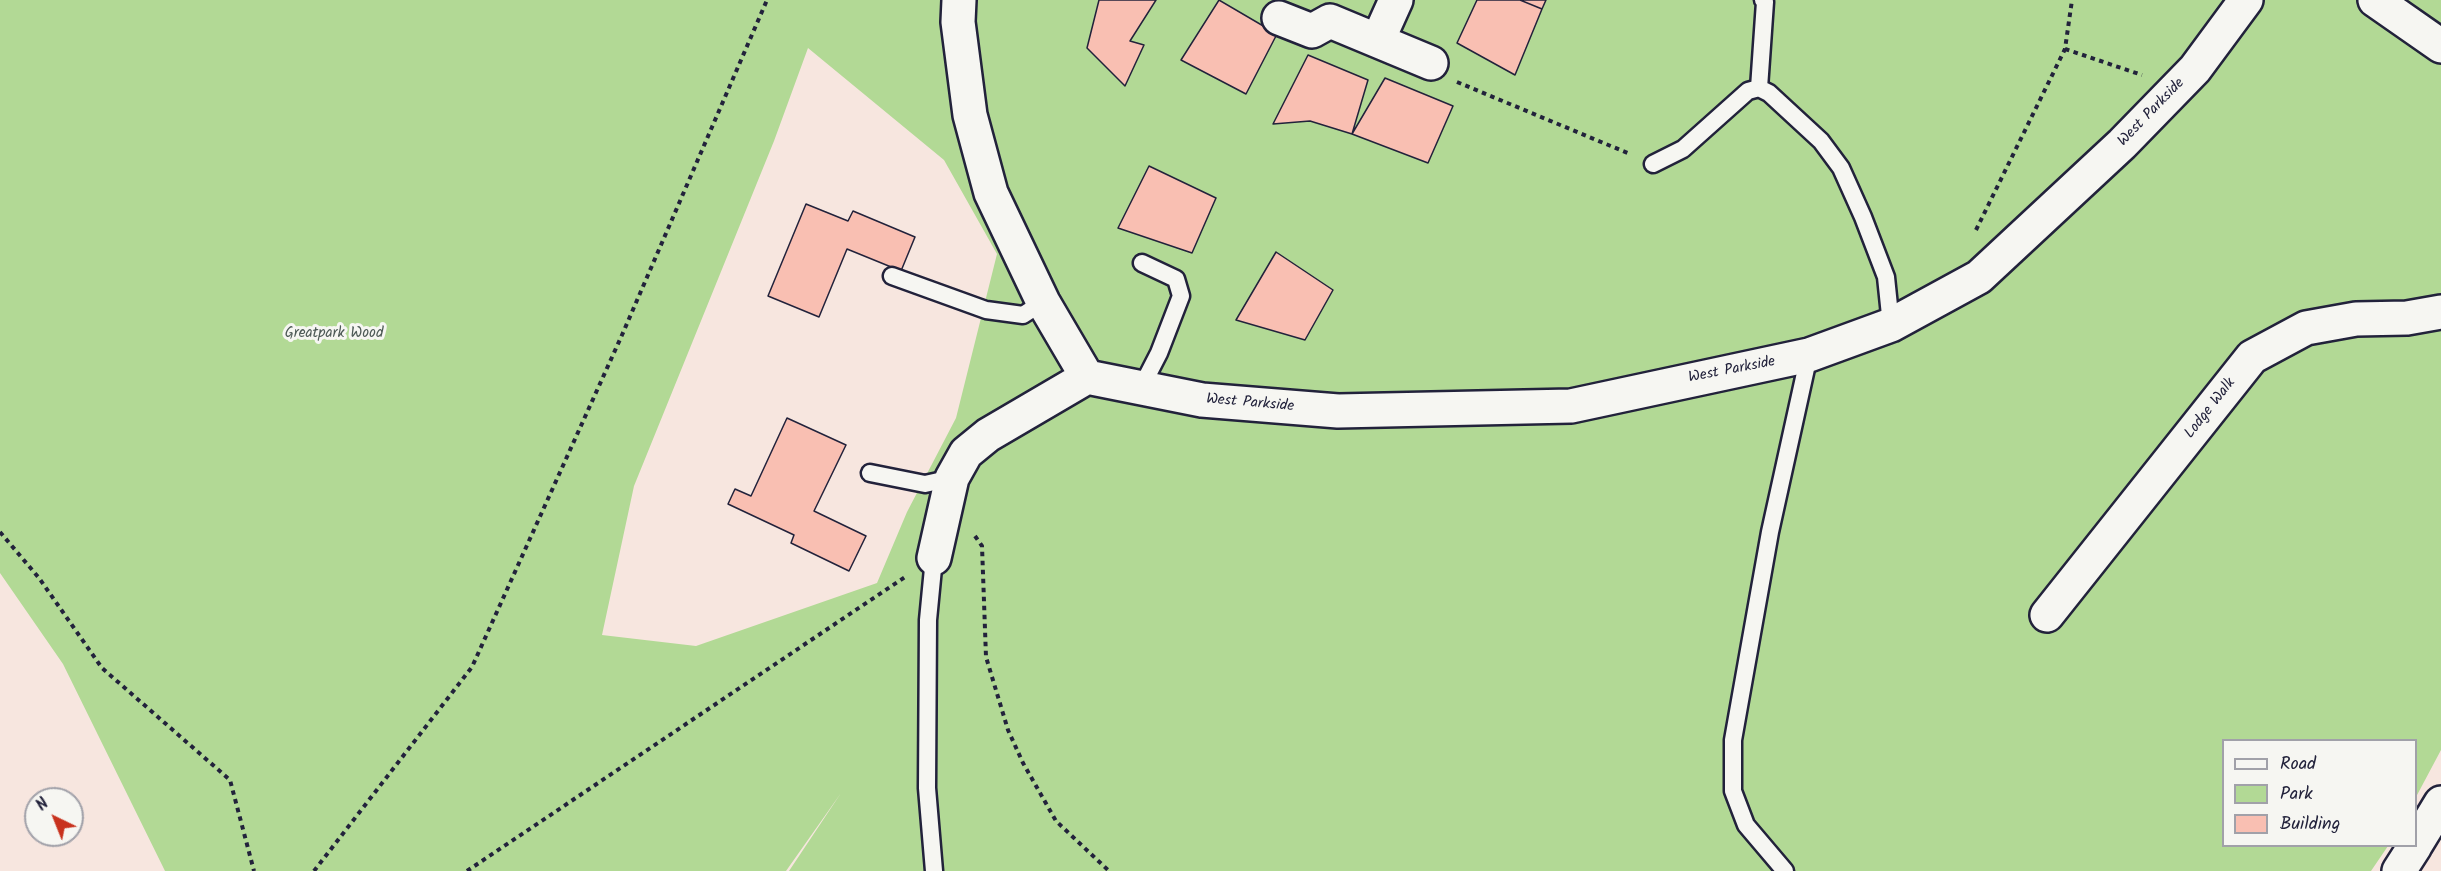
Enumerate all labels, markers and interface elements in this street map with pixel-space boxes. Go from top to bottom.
street label: West Parkside [2115,75,2189,151]
park label: Greatpark Wood [285,325,383,343]
street label: West Parkside [1687,354,1777,388]
street label: Lodge Walk [2182,375,2240,443]
street label: West Parkside [1205,391,1295,417]
legend [2222,739,2417,847]
text: Road [2280,750,2316,779]
text: Park [2280,780,2313,809]
north arrow [24,787,84,847]
text: N [31,792,55,818]
text: Building [2280,810,2340,839]

